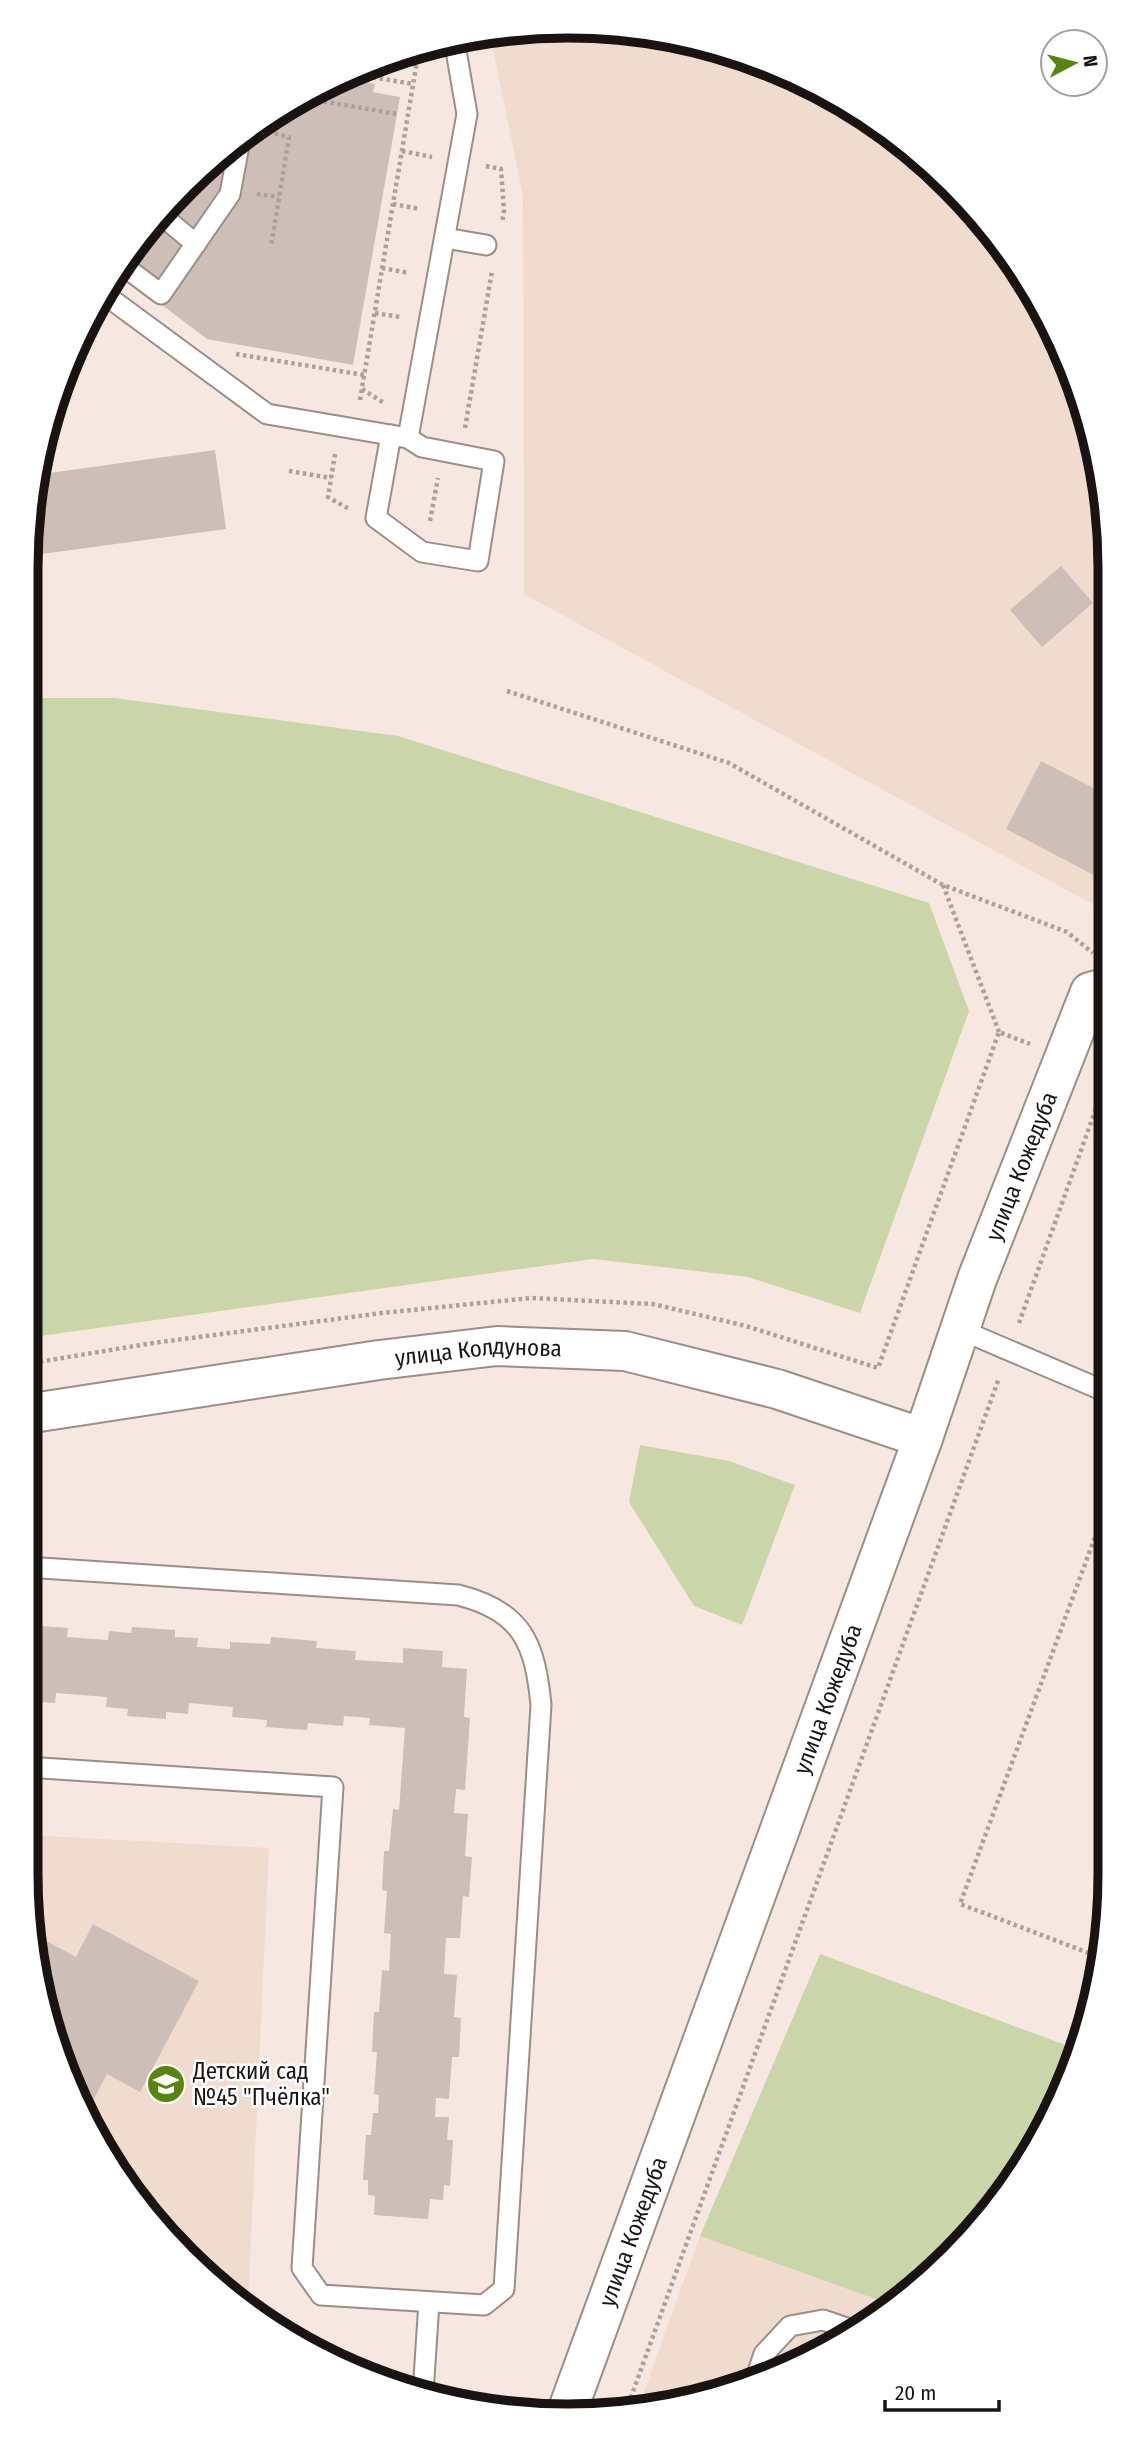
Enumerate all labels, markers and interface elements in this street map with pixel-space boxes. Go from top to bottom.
north arrow [1039,28,1109,98]
text: N [1078,54,1102,68]
street label: улица Кожедуба [980,1088,1063,1245]
street label: улица Колдунова [393,1332,562,1372]
street label: улица Кожедуба [787,1620,868,1778]
place label: Детский сад №45 "Пчёлка" [192,2057,330,2111]
school or university icon: Детский сад №45 "Пчёлка" [145,2063,187,2105]
street label: улица Кожедуба [593,2153,673,2310]
scale bar [885,2368,999,2412]
text: 20 m [895,2380,936,2406]

